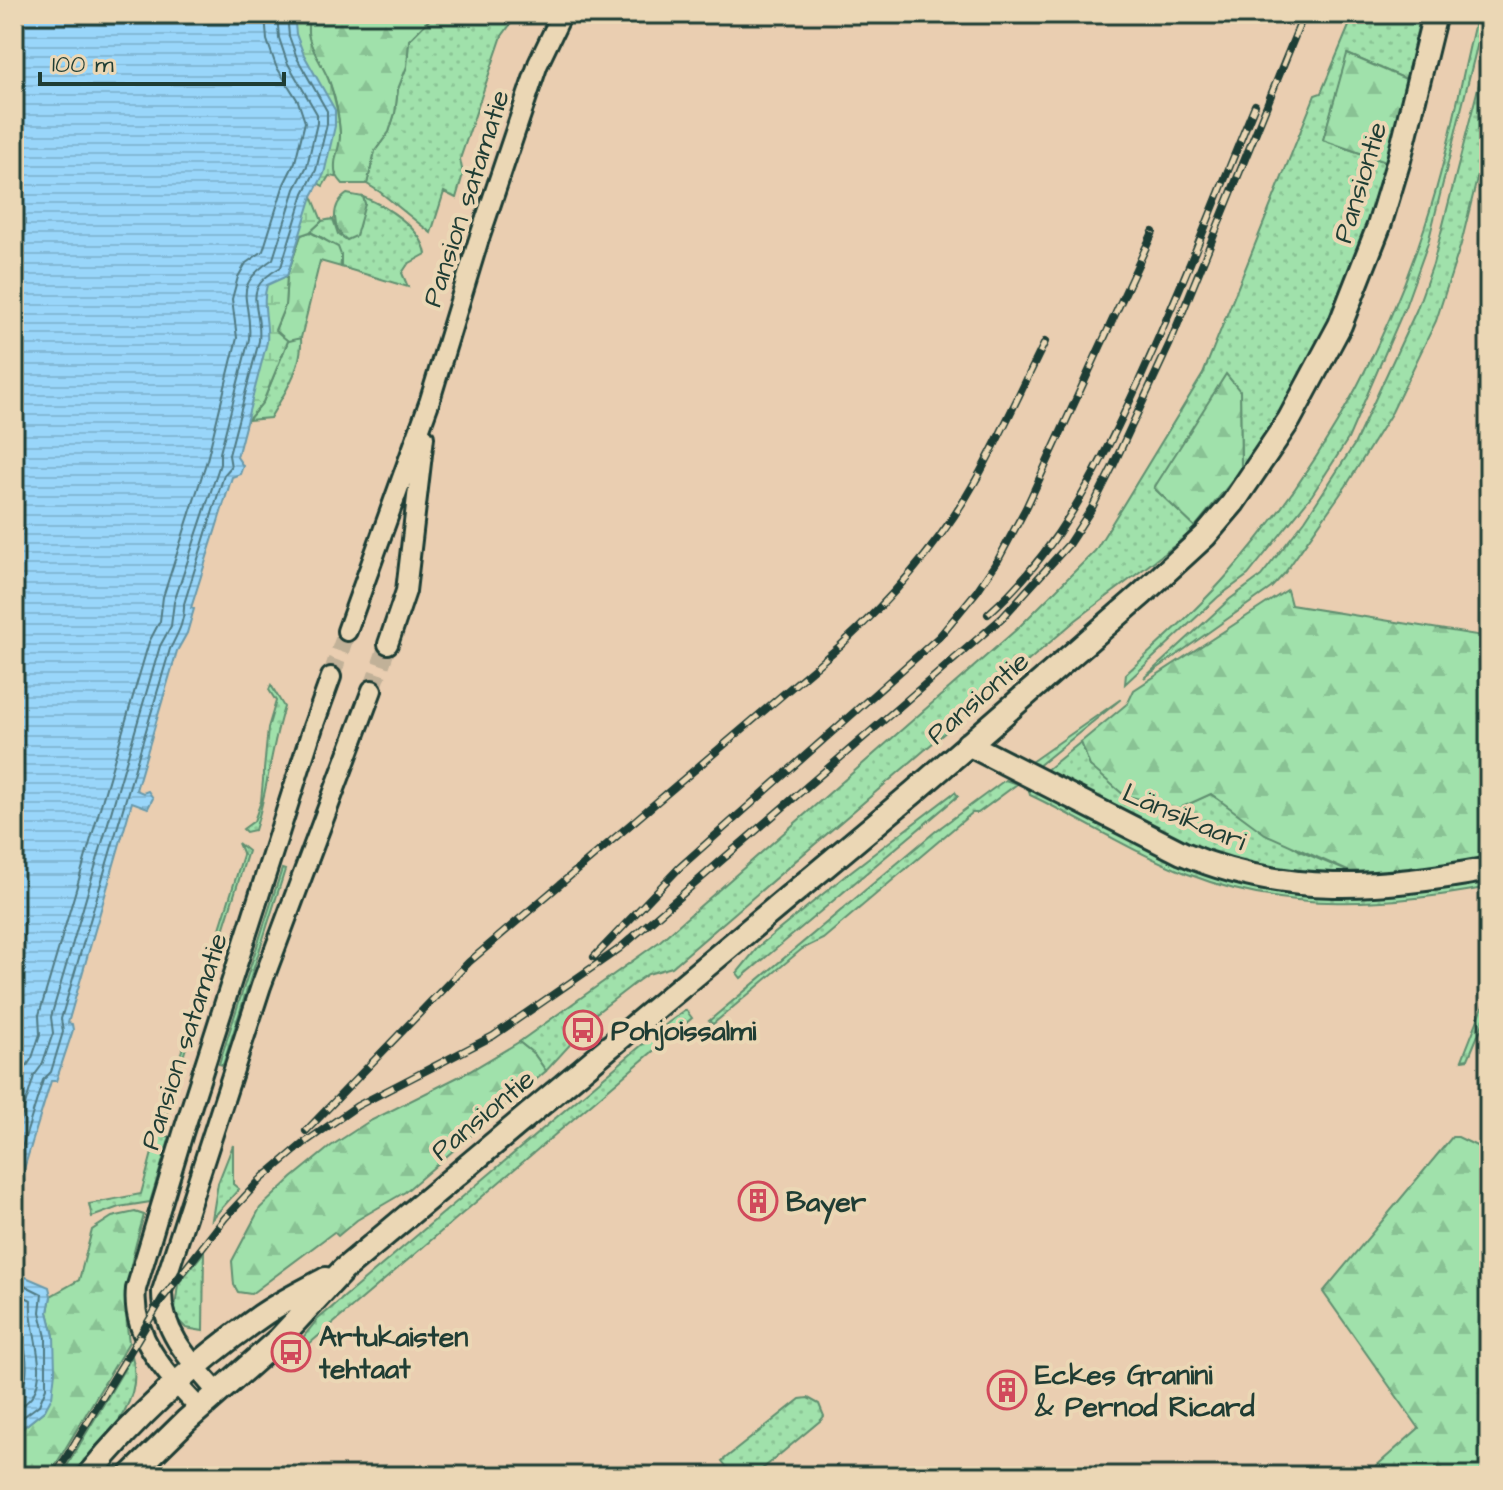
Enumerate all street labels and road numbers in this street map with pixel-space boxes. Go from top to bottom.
street label: Pansion satamatie [413,85,520,312]
street label: Pansiontie [1324,117,1397,248]
street label: Pansiontie [918,642,1038,754]
street label: Länsikaari [1116,774,1252,861]
street label: Pansion satamatie [131,928,238,1155]
street label: Pansiontie [423,1060,543,1170]

